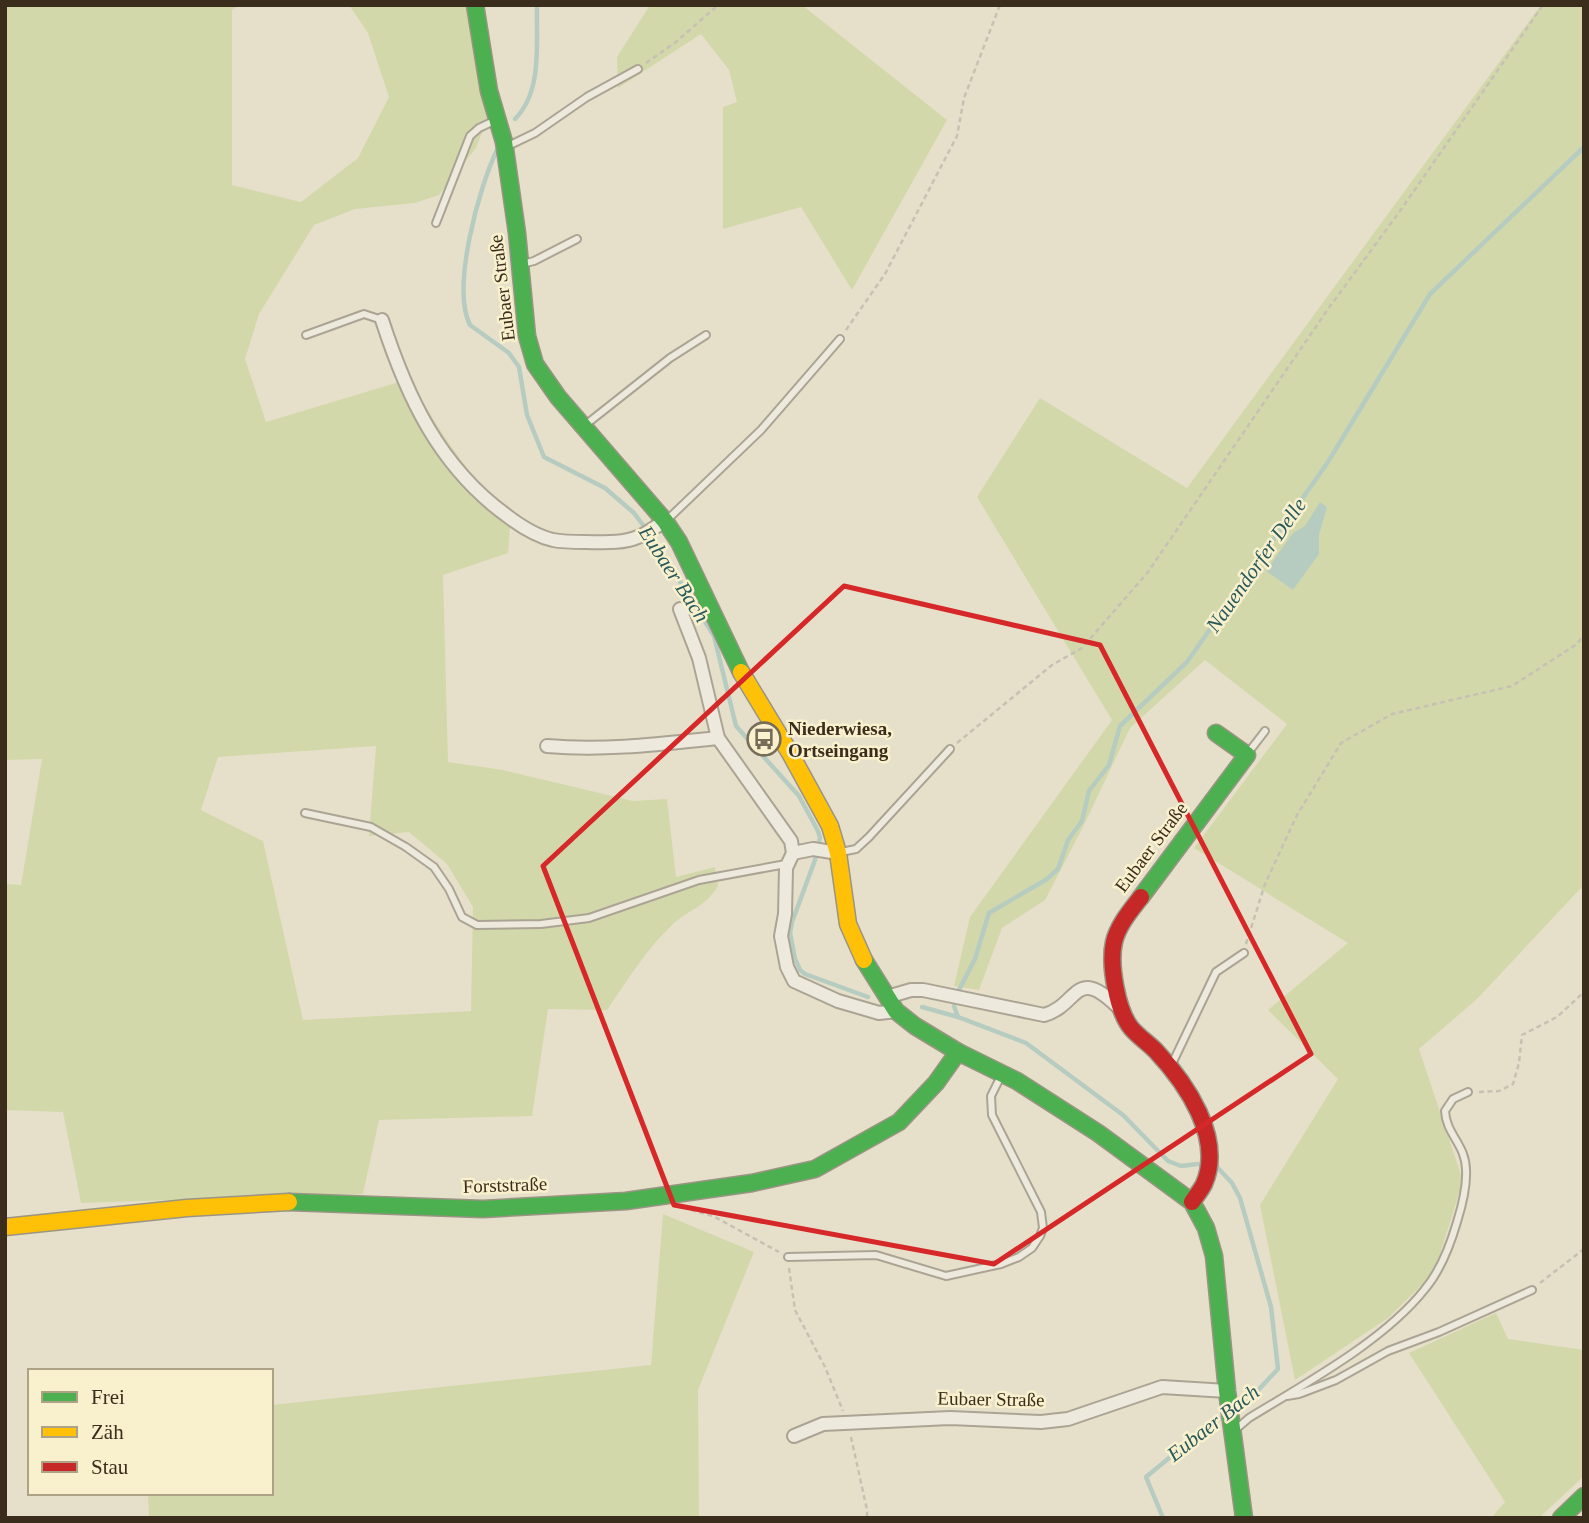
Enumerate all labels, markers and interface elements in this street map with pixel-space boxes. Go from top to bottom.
street label: Eubaer Straße [485,234,519,342]
water label: Nauendorfer Delle [1200,493,1311,637]
water label: Eubaer Bach [633,520,714,627]
place label: Niederwiesa, Ortseingang [788,718,892,761]
bus stop icon: Niederwiesa, Ortseingang [745,720,783,758]
street label: Eubaer Straße [1110,798,1192,896]
street label: Forststraße [462,1173,548,1197]
legend [28,1369,273,1495]
water label: Eubaer Bach [1161,1380,1264,1467]
text: Frei [91,1385,125,1409]
street label: Eubaer Straße [937,1388,1045,1410]
text: Zäh [91,1420,124,1444]
text: Stau [91,1455,129,1479]

